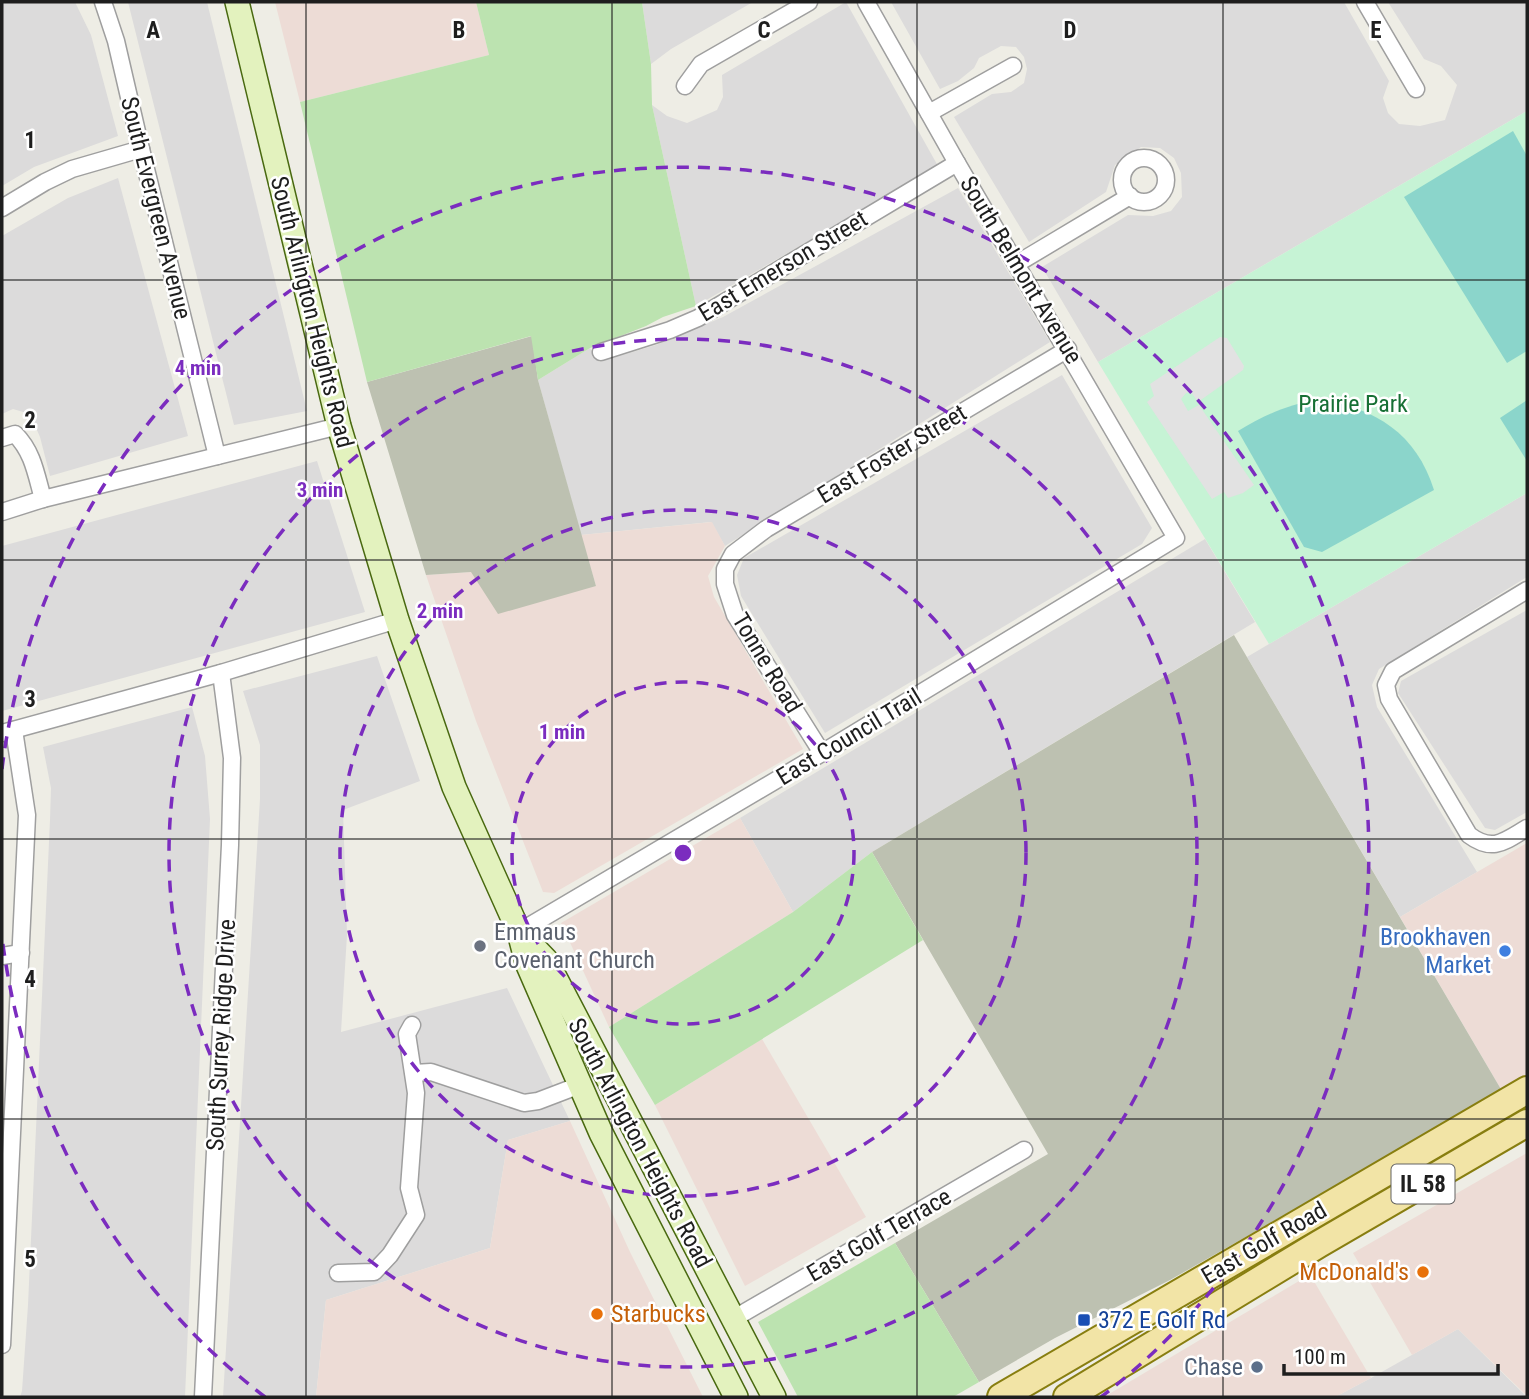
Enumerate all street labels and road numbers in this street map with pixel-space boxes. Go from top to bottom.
street label: South Evergreen Avenue [115,94,197,322]
street label: South Belmont Avenue [954,171,1088,369]
street label: South Arlington Heights Road [265,173,359,451]
street label: East Emerson Street [694,205,872,327]
street label: East Foster Street [812,399,972,509]
street label: Tonne Road [726,608,808,718]
street label: East Council Trail [772,683,926,791]
street label: South Surrey Ridge Drive [201,918,241,1152]
street label: South Arlington Heights Road [562,1013,718,1273]
road number: IL 58 [1392,1164,1454,1204]
street label: East Golf Terrace [802,1182,956,1288]
street label: East Golf Road [1196,1196,1332,1290]

